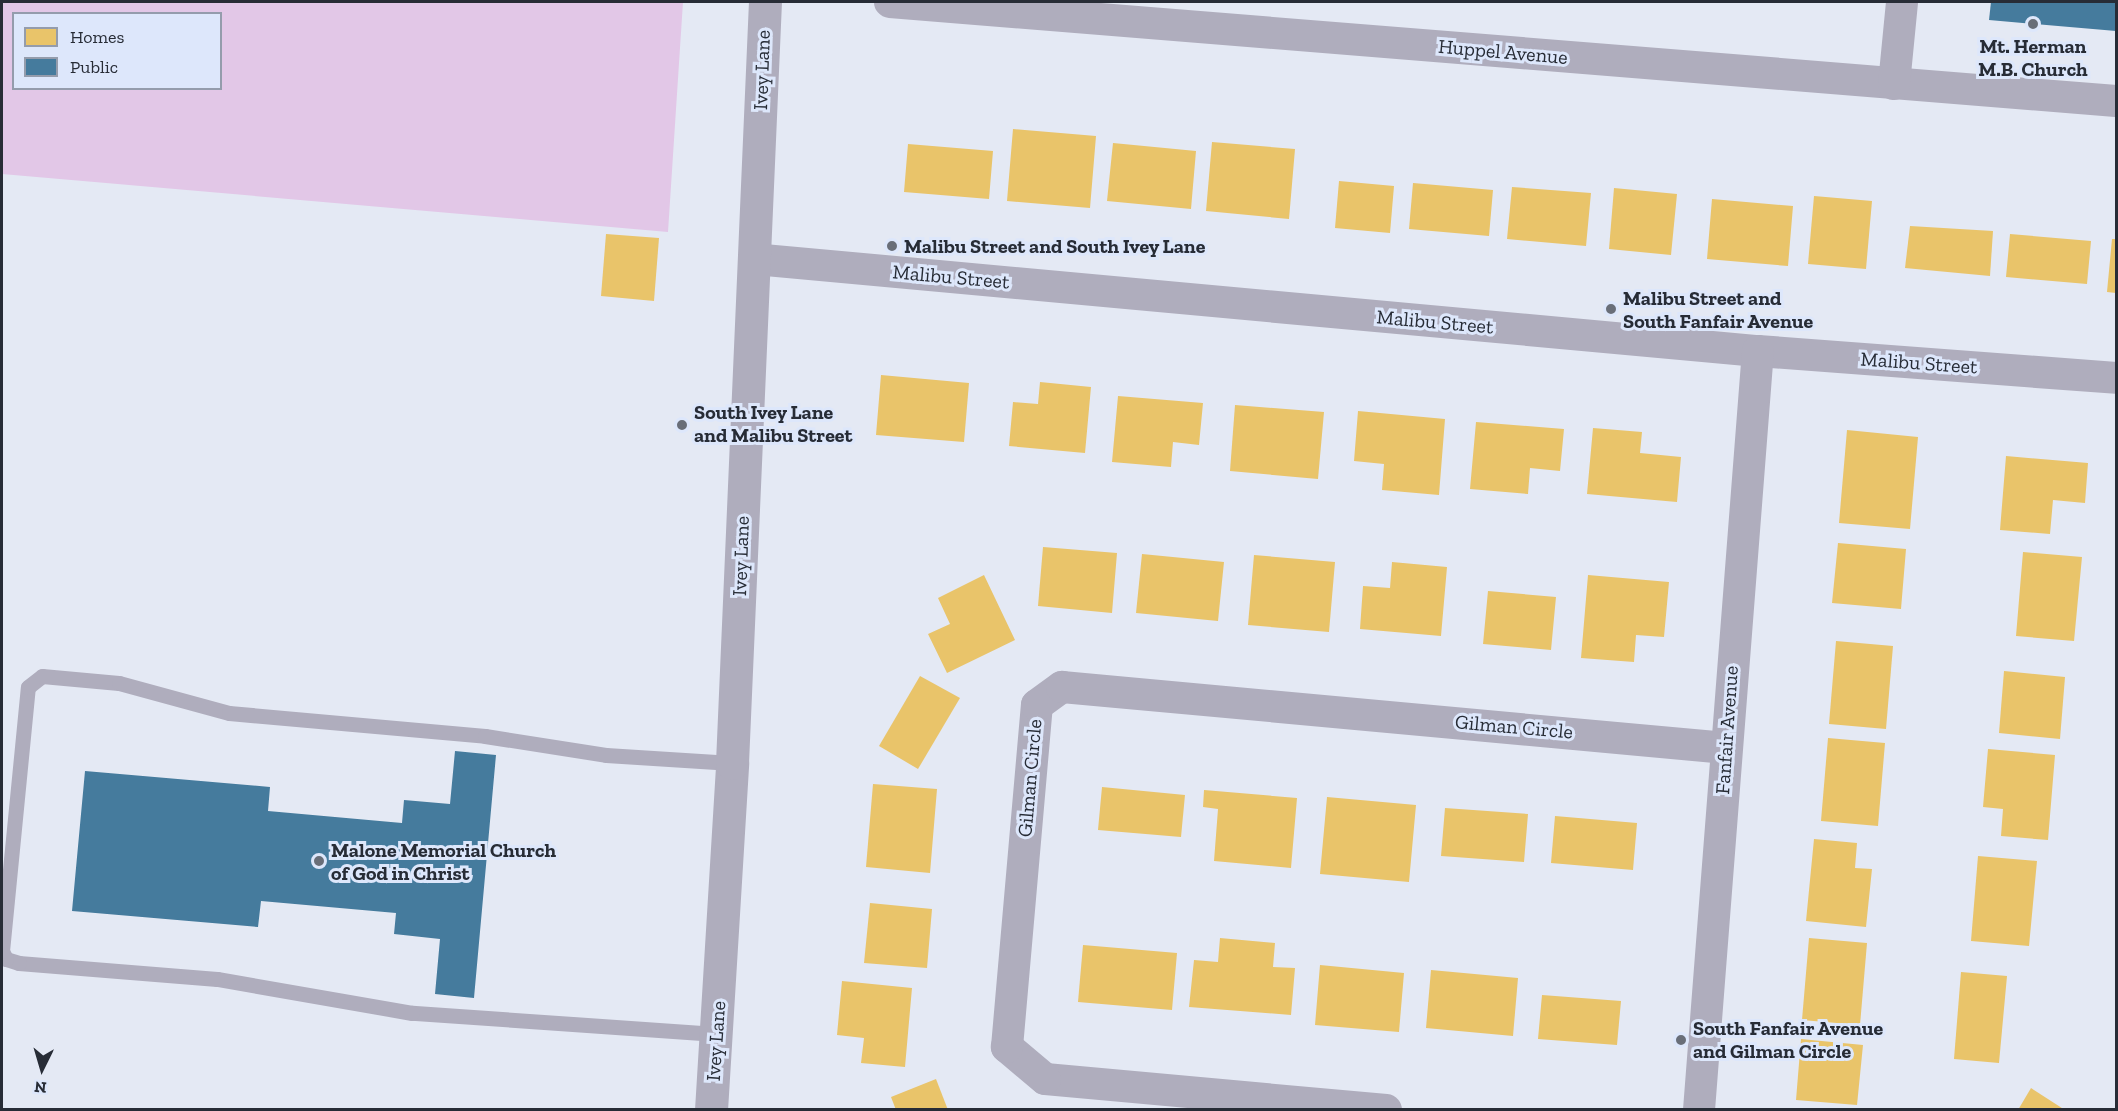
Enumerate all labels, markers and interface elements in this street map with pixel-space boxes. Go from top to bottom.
legend [12,12,222,90]
marker: Mt. Herman M.B. Church [2026,17,2040,31]
text: Homes [70,26,124,48]
street label: Ivey Lane [749,29,775,111]
street label: Huppel Avenue [1437,34,1569,70]
place label: Mt. Herman M.B. Church [1978,34,2088,81]
text: Public [70,56,118,78]
place label: Malibu Street and South Ivey Lane [904,234,1206,258]
marker: Malibu Street and South Ivey Lane [885,239,899,253]
street label: Malibu Street [892,260,1010,294]
place label: Malibu Street and South Fanfair Avenue [1623,286,1814,333]
marker: Malibu Street and South Fanfair Avenue [1604,302,1618,316]
street label: Malibu Street [1376,305,1494,339]
street label: Malibu Street [1860,347,1978,379]
place label: South Ivey Lane and Malibu Street [694,401,852,448]
marker: South Ivey Lane and Malibu Street [675,418,689,432]
street label: Ivey Lane [728,515,754,597]
street label: Fanfair Avenue [1710,664,1744,796]
street label: Gilman Circle [1454,710,1574,744]
street label: Gilman Circle [1013,718,1047,838]
place label: Malone Memorial Church of God in Christ [331,838,556,885]
marker: Malone Memorial Church of God in Christ [312,854,326,868]
street label: Ivey Lane [701,1000,731,1082]
place label: South Fanfair Avenue and Gilman Circle [1693,1016,1884,1063]
marker: South Fanfair Avenue and Gilman Circle [1674,1033,1688,1047]
north arrow [12,1039,72,1099]
text: N [34,1077,47,1097]

